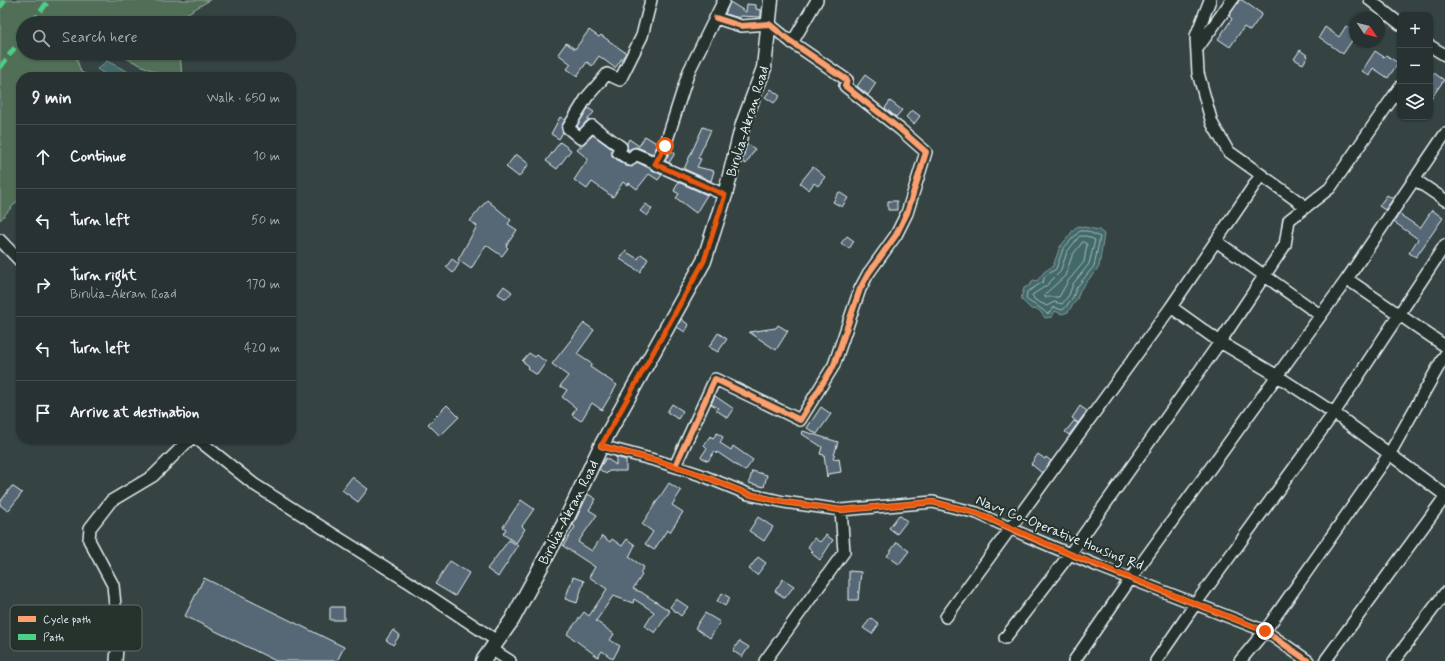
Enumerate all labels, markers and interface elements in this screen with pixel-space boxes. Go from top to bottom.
north arrow [1349,12,1385,48]
map controls [1397,12,1433,120]
button: + [1397,12,1433,48]
search box [16,16,296,60]
icon: search [30,27,52,49]
text: Search here [62,28,138,48]
button: − [1397,48,1433,84]
street label: Birulia-Akran Road [723,64,773,179]
button: layers [1397,84,1433,120]
text: 9 min [32,87,72,109]
text: Walk · 650 m [207,90,280,107]
route start [656,137,674,155]
icon: ahead [32,146,54,168]
text: Continue [70,147,126,167]
text: 10 m [253,148,280,165]
icon: left [32,210,54,232]
text: Turn left [70,211,130,231]
text: 50 m [251,212,280,229]
text: Turn right [70,266,137,286]
icon: right [32,274,54,296]
text: 170 m [246,276,280,293]
text: Birulia-Akran Road [70,286,177,303]
icon: left [32,338,54,360]
text: Turn left [70,339,130,359]
text: 420 m [244,340,280,357]
icon: arrive [32,402,54,424]
text: Arrive at destination [70,403,199,423]
street label: Birulia-Akran Road [535,457,603,568]
street label: Navy Co-Operative Housing Rd [972,491,1146,577]
legend [10,605,142,651]
text: Cycle path [43,613,91,627]
route end [1256,622,1274,640]
text: Path [43,631,64,645]

